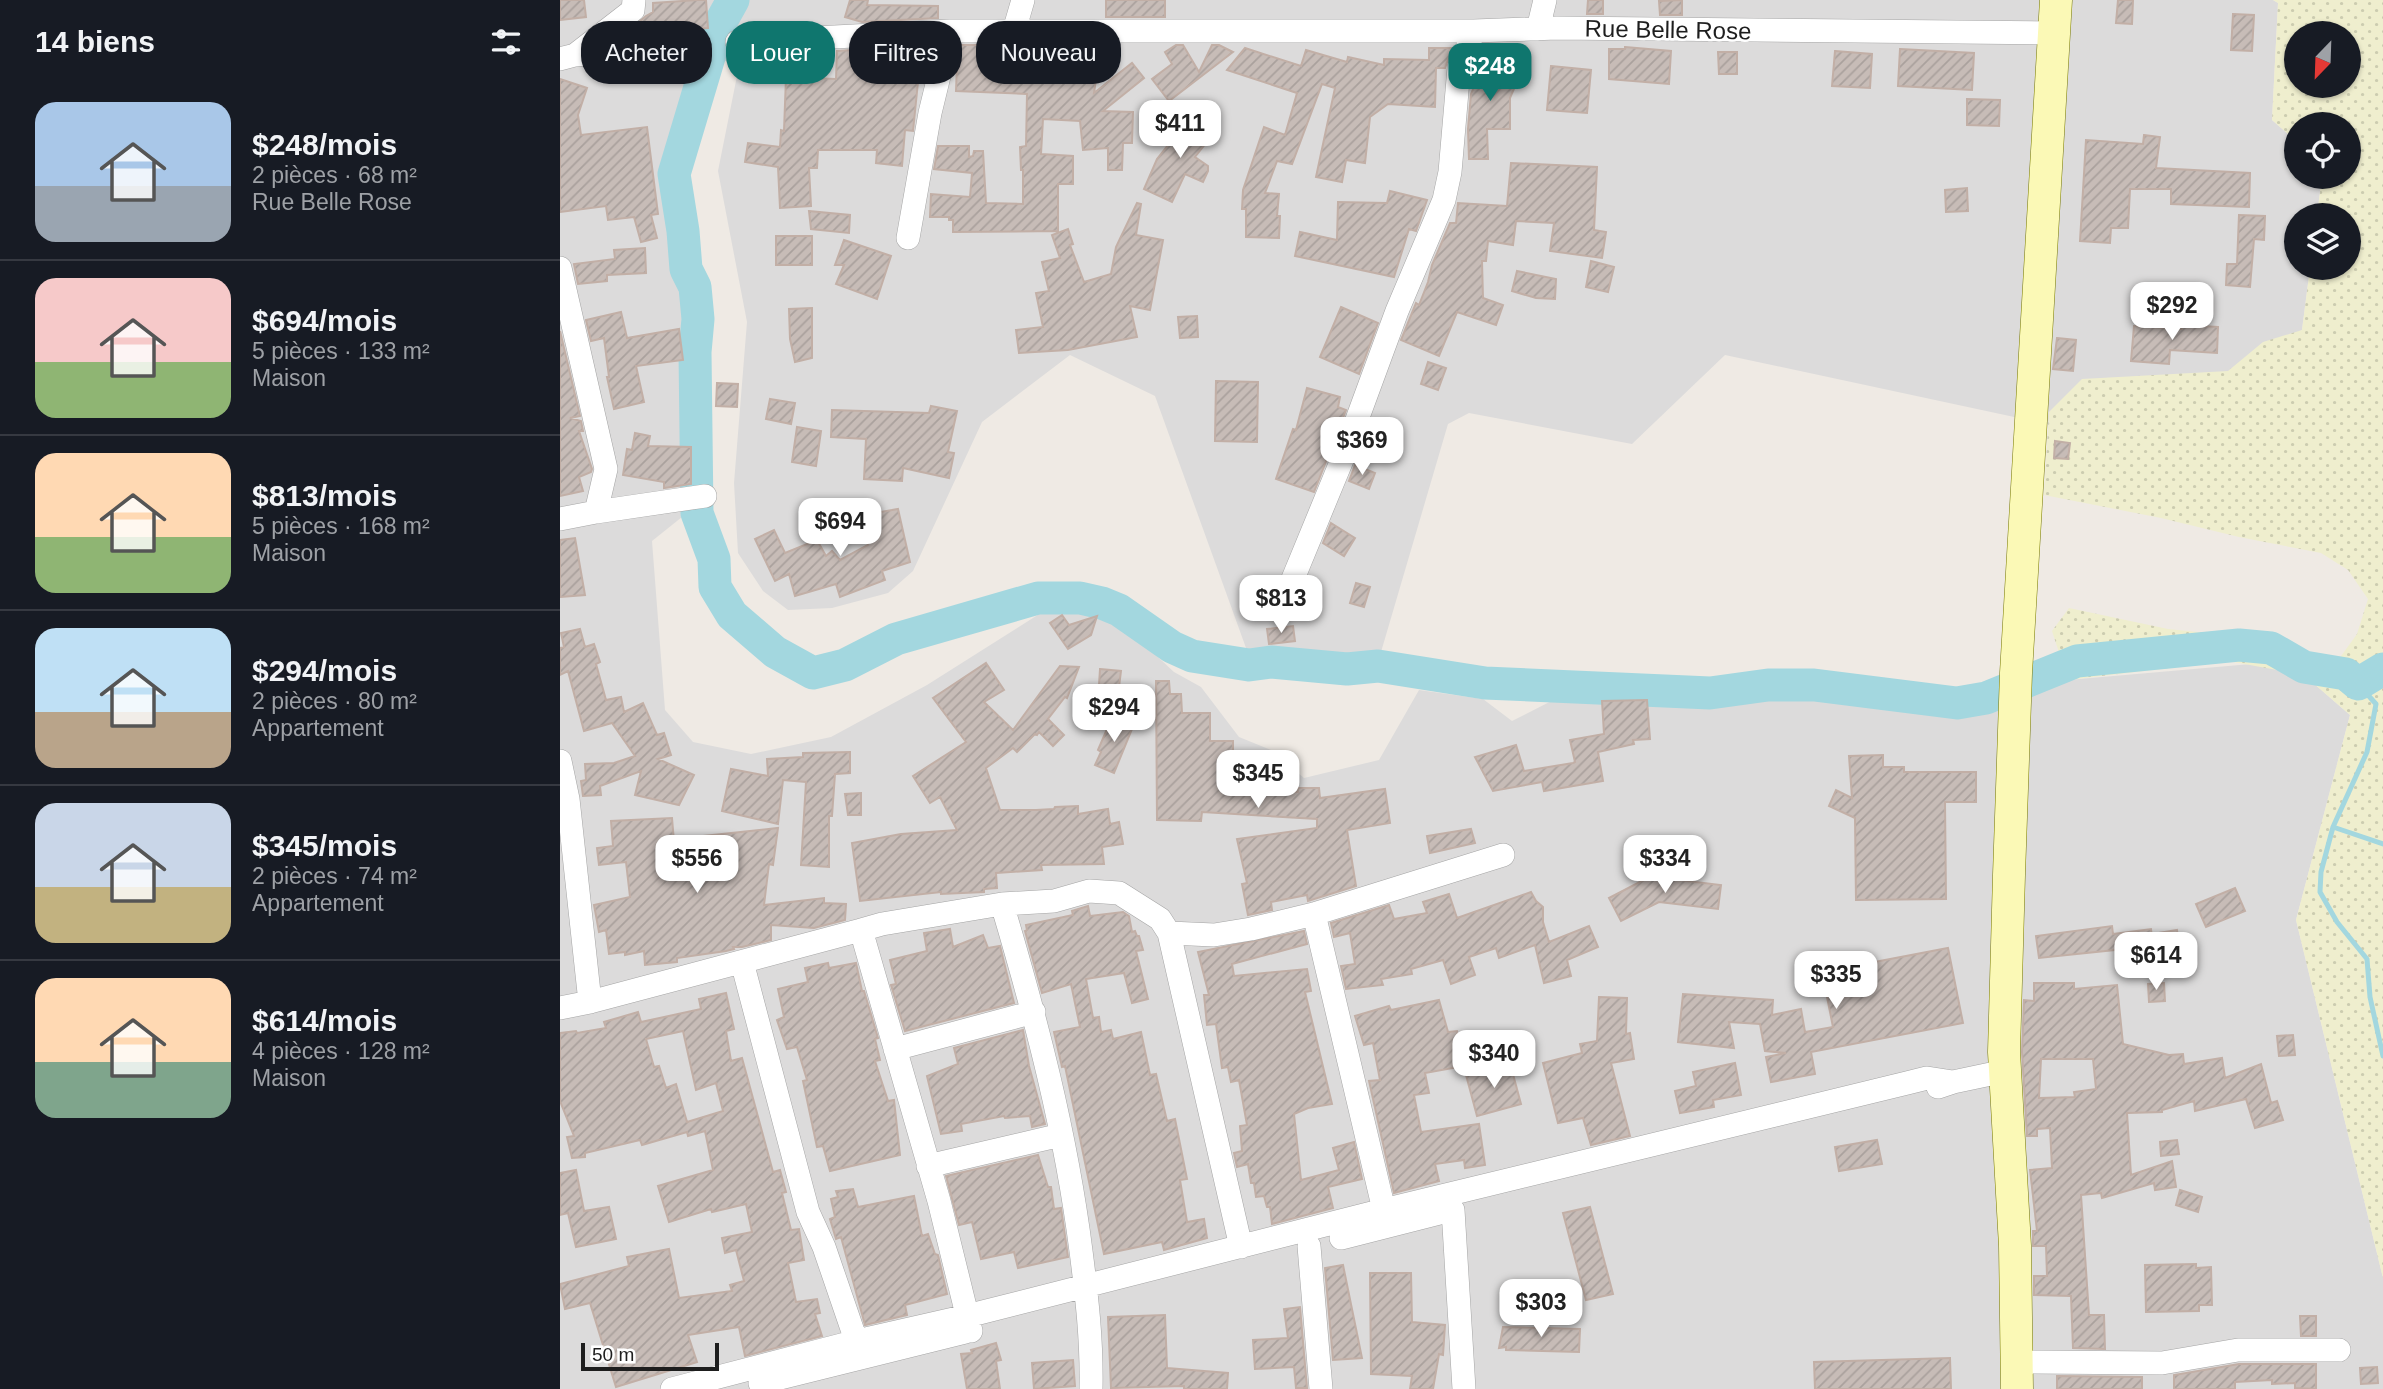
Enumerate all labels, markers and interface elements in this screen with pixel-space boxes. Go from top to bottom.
street label: Rue Belle Rose [1584,15,1752,44]
chip: Acheter [581,21,712,84]
chip: Louer [726,21,835,84]
chip: Filtres [849,21,962,84]
chip: Nouveau [976,21,1121,84]
north arrow [2284,21,2361,98]
map controls [2284,21,2361,280]
icon: filters [487,23,525,61]
text: 14 biens [35,25,155,58]
pin: $248 [1449,43,1531,103]
text: $248 [1464,53,1516,79]
pin: $411 [1139,100,1221,160]
text: $411 [1155,110,1205,136]
button: locate [2284,112,2361,189]
text: $248/mois [252,128,397,161]
icon: home [91,130,175,214]
text: 2 pièces · 68 m² [252,162,417,188]
text: Rue Belle Rose [252,189,412,215]
button: layers [2284,203,2361,280]
pin: $292 [2131,282,2213,342]
text: $292 [2146,292,2198,318]
text: $694/mois [252,304,397,337]
icon: home [91,306,175,390]
text: 5 pièces · 133 m² [252,338,430,364]
text: Maison [252,365,326,391]
pin: $369 [1321,418,1403,477]
text: $369 [1336,427,1388,453]
text: $813/mois [252,479,397,512]
icon: home [91,481,175,565]
pin: $694 [799,498,881,558]
text: $694 [814,508,866,534]
text: 5 pièces · 168 m² [252,513,430,539]
text: Maison [252,540,326,566]
pin: $813 [1240,576,1322,635]
text: $813 [1255,585,1307,611]
text: $294/mois [252,654,397,687]
icon: home [91,656,175,740]
pin: $294 [1073,684,1155,744]
text: 2 pièces · 80 m² [252,688,417,714]
text: $294 [1088,694,1140,720]
text: Appartement [252,715,384,741]
pin: $345 [1217,750,1299,810]
text: $345 [1232,760,1284,786]
text: $345/mois [252,829,397,862]
icon: home [91,831,175,915]
pin: $556 [656,836,738,895]
pin: $334 [1624,836,1706,895]
text: $556 [671,845,723,871]
text: $334 [1639,845,1691,871]
text: 2 pièces · 74 m² [252,863,417,889]
text: Appartement [252,890,384,916]
pin: $614 [2115,932,2197,992]
text: $614 [2130,942,2182,968]
pin: $335 [1795,951,1877,1011]
text: $335 [1810,961,1862,987]
text: $614/mois [252,1004,397,1037]
icon: home [91,1006,175,1090]
pin: $340 [1453,1030,1535,1090]
text: 4 pièces · 128 m² [252,1038,430,1064]
text: $340 [1468,1040,1520,1066]
text: Maison [252,1065,326,1091]
pin: $303 [1500,1280,1582,1339]
text: $303 [1515,1289,1567,1315]
scale bar [581,1340,719,1372]
text: 50 m [592,1344,634,1365]

